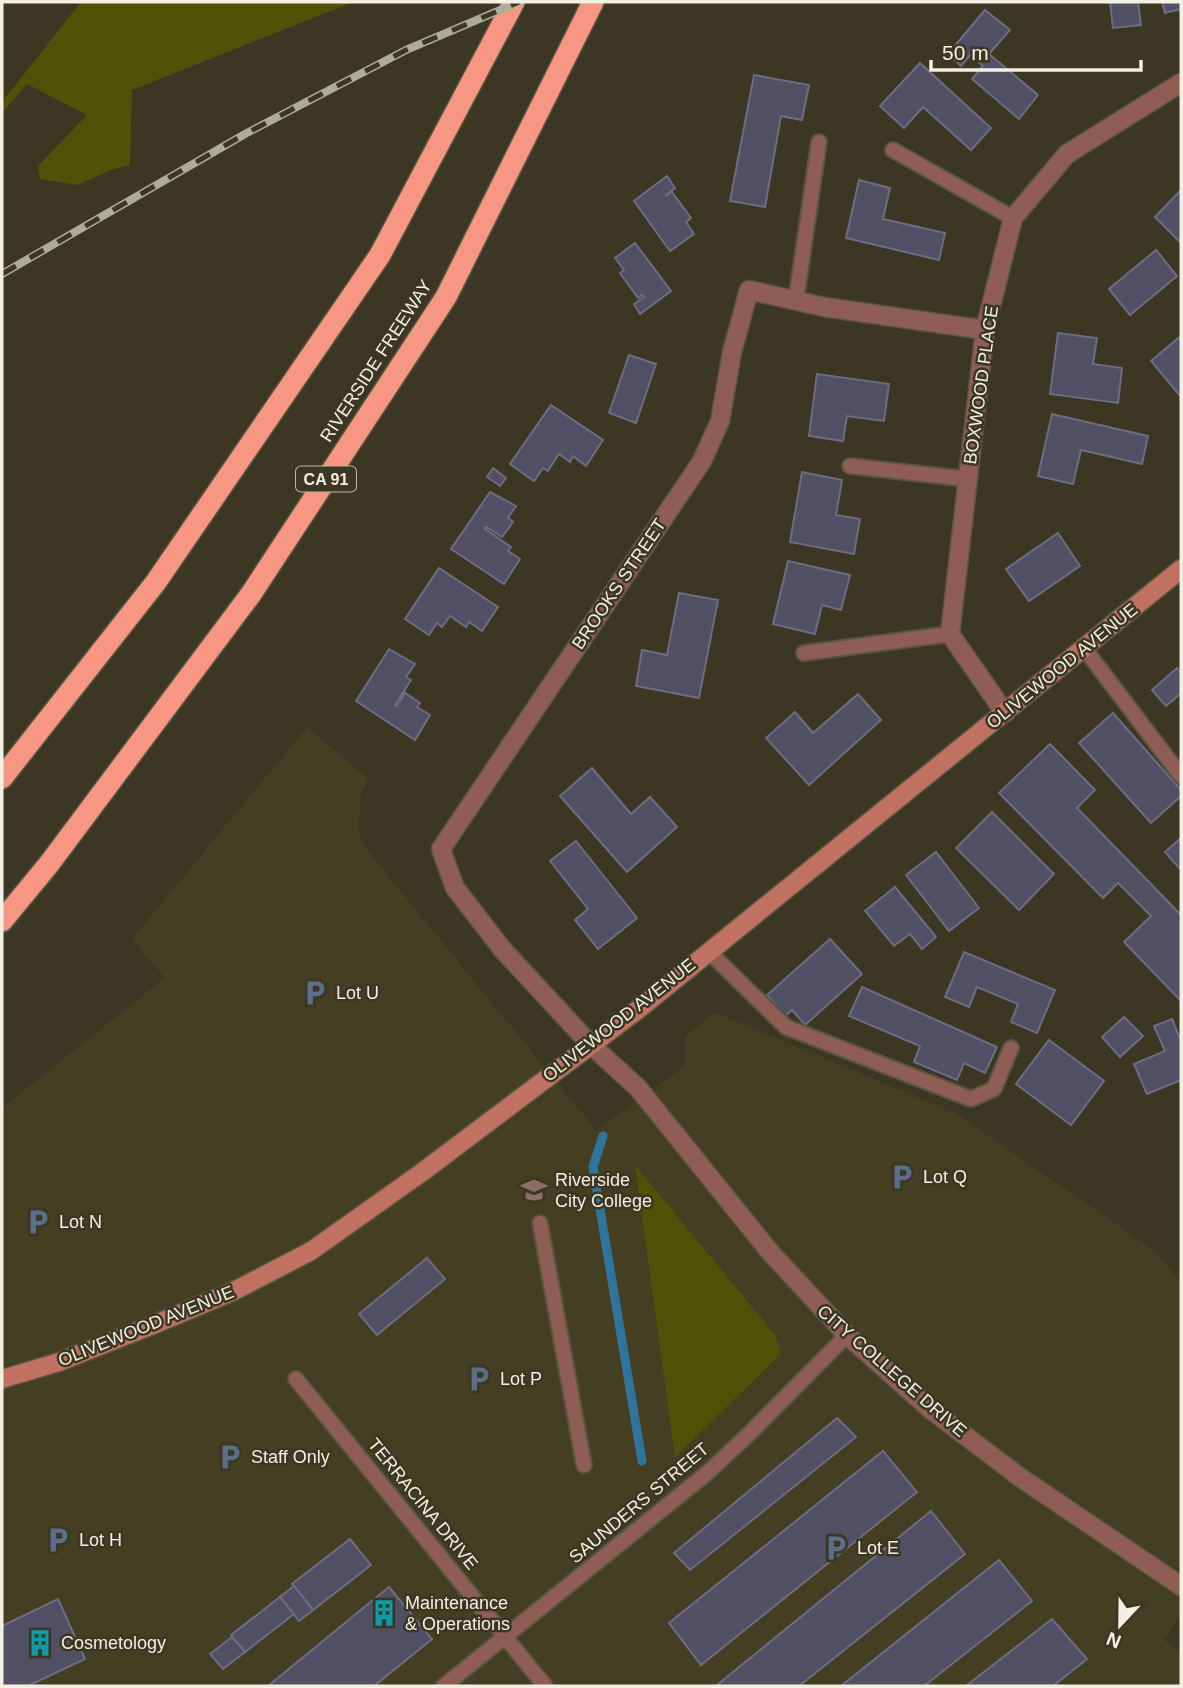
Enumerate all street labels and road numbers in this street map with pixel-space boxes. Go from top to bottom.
street label: RIVERSIDE FREEWAY [316,276,436,446]
street label: BOXWOOD PLACE [960,304,1002,466]
road number: CA 91 [296,466,356,492]
street label: BROOKS STREET [568,515,670,653]
street label: OLIVEWOOD AVENUE [983,599,1141,733]
street label: OLIVEWOOD AVENUE [539,954,699,1086]
street label: OLIVEWOOD AVENUE [55,1282,237,1370]
street label: CITY COLLEGE DRIVE [813,1301,971,1441]
street label: TERRACINA DRIVE [364,1434,482,1574]
street label: SAUNDERS STREET [565,1439,713,1567]

